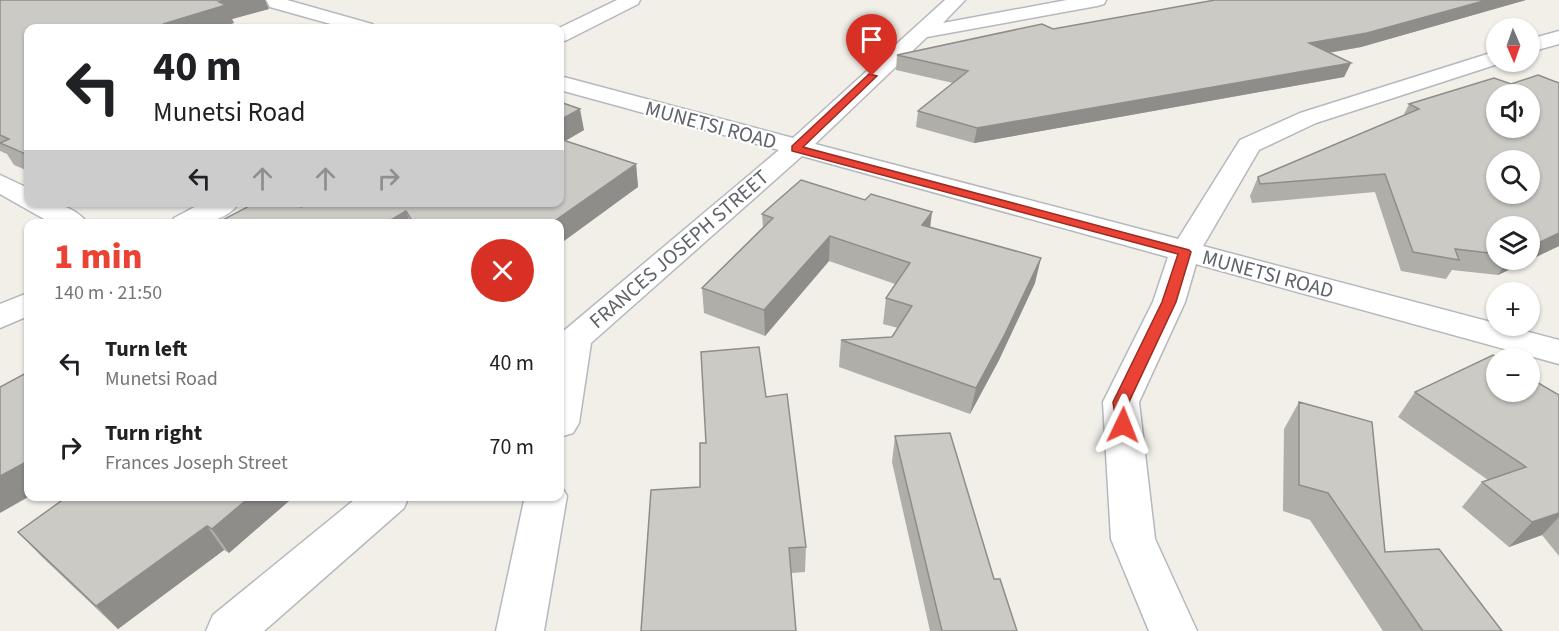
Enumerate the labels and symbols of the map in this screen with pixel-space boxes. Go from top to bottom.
pin [846,14,897,76]
north arrow [1486,18,1540,72]
street label: MUNETSI ROAD [642,93,780,157]
street label: FRANCES JOSEPH STREET [583,163,775,335]
street label: MUNETSI ROAD [1199,242,1337,306]
position arrow [1091,393,1155,457]

